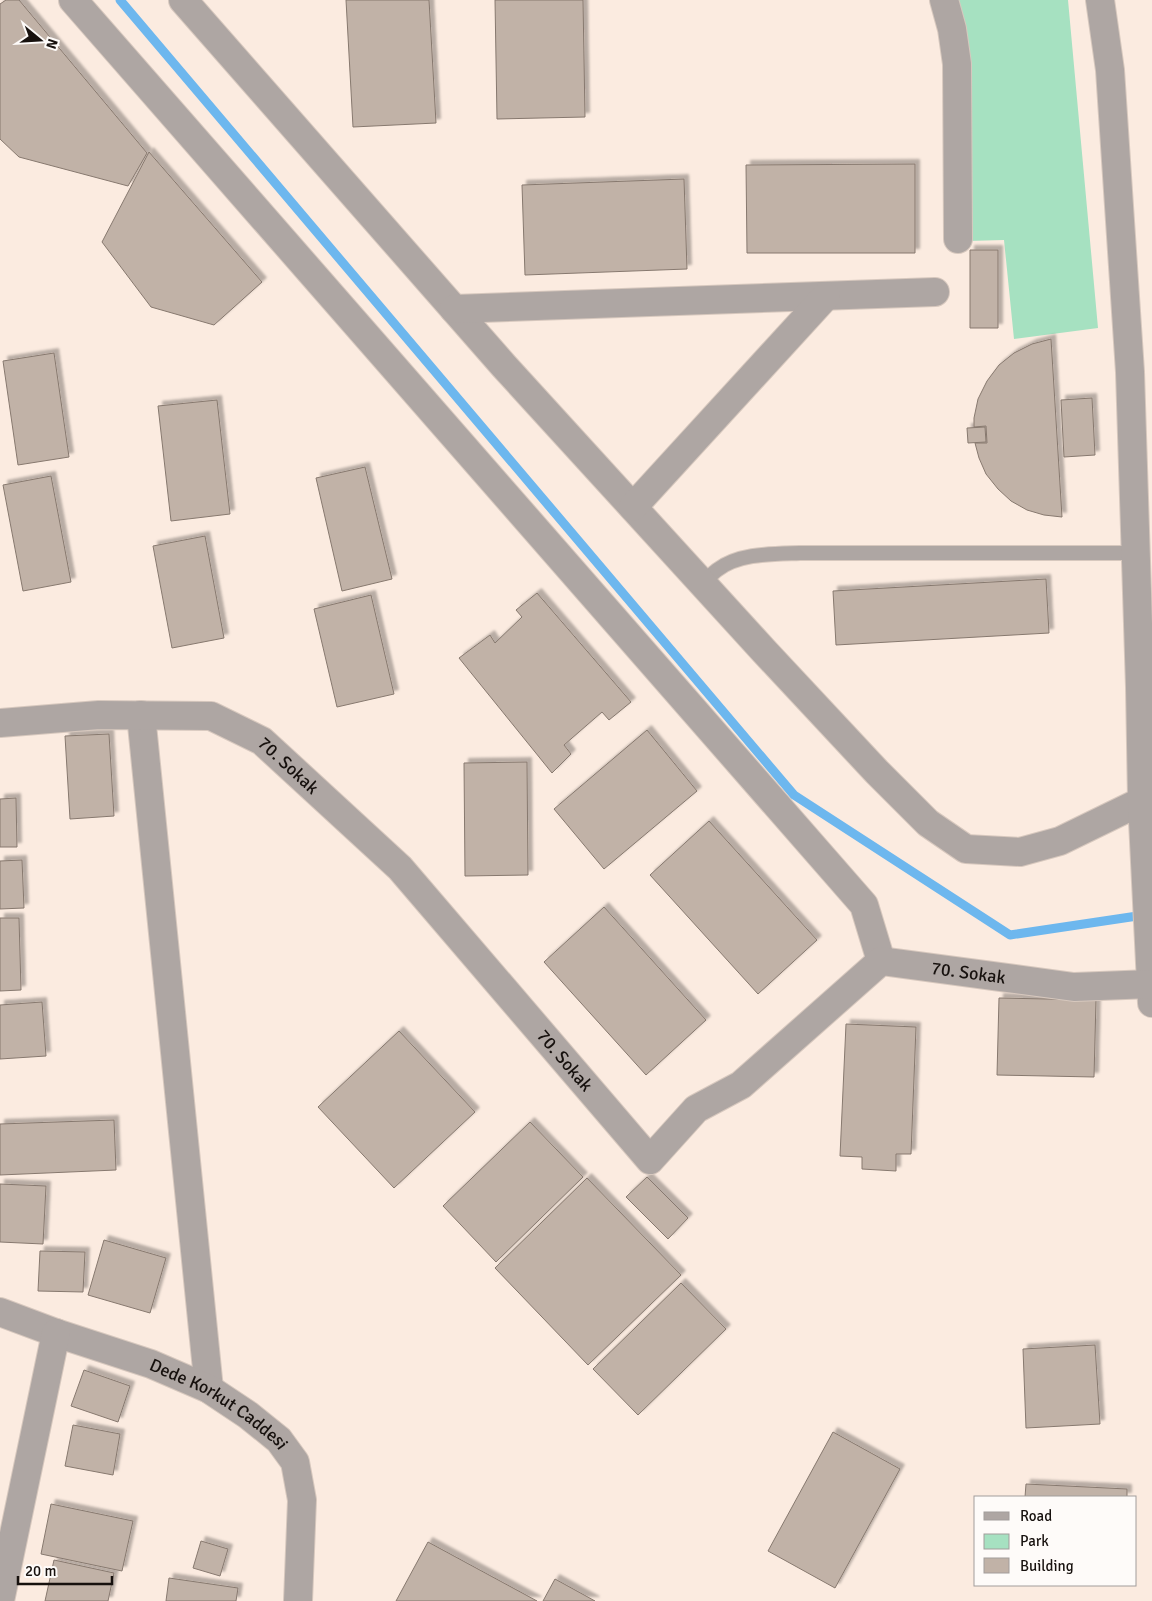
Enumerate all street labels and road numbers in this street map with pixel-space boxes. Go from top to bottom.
street label: 70. Sokak [253,732,323,799]
street label: 70. Sokak [930,957,1007,989]
street label: 70. Sokak [532,1025,597,1096]
street label: Dede Korkut Caddesi [146,1354,293,1454]

